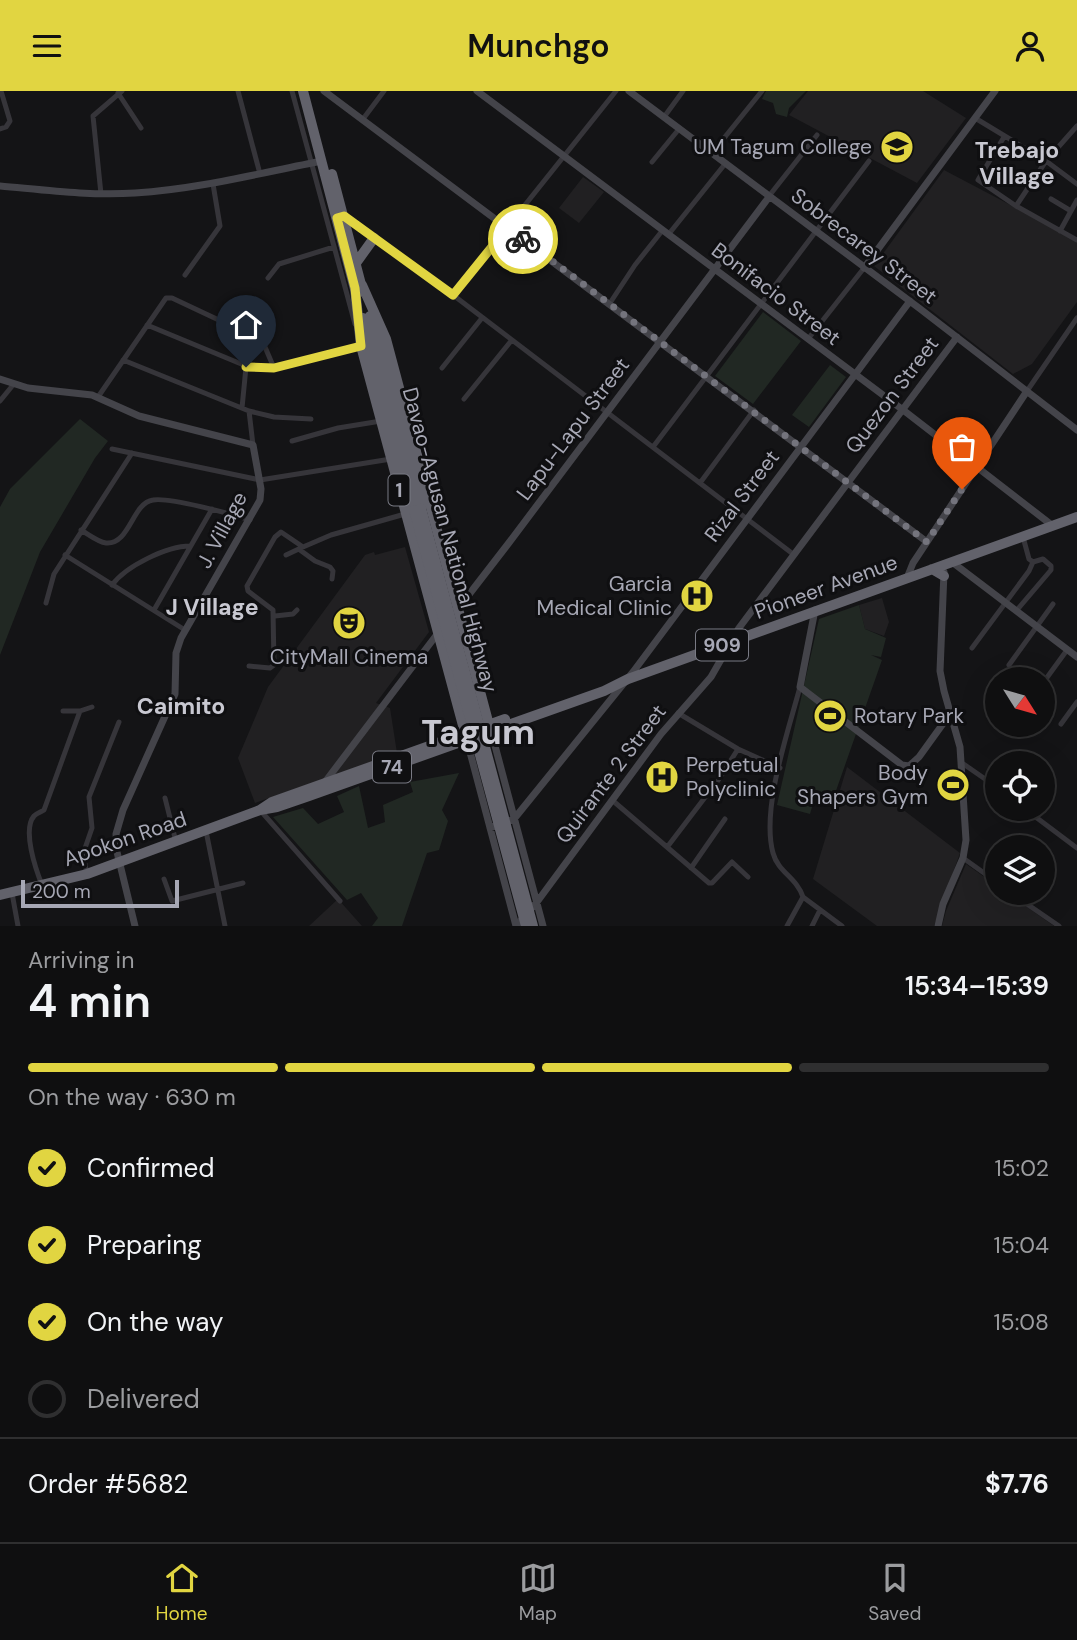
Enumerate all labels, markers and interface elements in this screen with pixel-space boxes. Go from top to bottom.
text: Munchgo [467,25,610,67]
icon: menu [28,27,66,65]
icon: person [1011,27,1049,65]
school or university icon: UM Tagum College [878,128,916,166]
place label: UM Tagum College [693,133,872,161]
district label: Trebajo Village [975,135,1059,191]
street label: Sobrecarey Street [785,182,943,310]
courier [488,204,558,274]
icon: bike [504,220,542,258]
street label: Bonifacio Street [706,236,846,352]
pin [216,295,276,367]
icon: home [227,306,265,344]
street label: Quezon Street [839,331,945,459]
street label: Lapu-Lapu Street [510,352,636,506]
street label: Davao-Agusan National Highway [396,384,504,696]
pin [932,417,992,489]
icon: bag [943,428,981,466]
street label: Rizal Street [698,444,786,548]
road number: 1 [388,475,410,505]
street label: J. Village [190,487,254,573]
street label: Pioneer Avenue [751,548,901,626]
place label: Garcia Medical Clinic [537,570,672,622]
hospital icon: Garcia Medical Clinic [678,577,716,615]
district label: J Village [165,592,259,622]
theatre icon: CityMall Cinema [330,604,368,642]
road number: 909 [696,629,748,660]
place label: CityMall Cinema [270,643,428,671]
north arrow [985,667,1055,737]
map controls [985,667,1055,905]
district label: Caimito [137,691,225,721]
sports icon: Rotary Park [811,697,849,735]
street label: Quirante 2 Street [549,699,673,849]
place label: Rotary Park [854,702,964,730]
district label: Tagum [421,709,535,755]
road number: 74 [373,751,411,783]
place label: Perpetual Polyclinic [686,751,778,803]
button: locate [985,751,1055,821]
hospital icon: Perpetual Polyclinic [643,758,681,796]
place label: Body Shapers Gym [797,759,928,811]
sports icon: Body Shapers Gym [934,766,972,804]
street label: Apokon Road [60,805,190,873]
button: layers [985,835,1055,905]
scale bar [21,877,178,909]
text: 200 m [32,879,91,904]
text: Arriving in [28,945,134,975]
text: 15:34–15:39 [905,969,1049,1003]
text: 4 min [28,971,151,1031]
text: On the way · 630 m [28,1082,236,1112]
icon: check [28,1149,66,1187]
text: Confirmed [87,1151,214,1185]
text: 15:02 [994,1153,1049,1183]
icon: check [28,1226,66,1264]
text: Preparing [87,1228,202,1262]
text: 15:04 [993,1230,1049,1260]
icon: check [28,1303,66,1341]
text: On the way [87,1305,223,1339]
text: 15:08 [993,1307,1049,1337]
text: Delivered [87,1382,200,1416]
text: Order #5682 [28,1467,188,1501]
text: $7.76 [985,1467,1049,1501]
tab: Home [156,1559,208,1626]
tab: Map [519,1559,557,1626]
tab: Saved [868,1559,921,1626]

